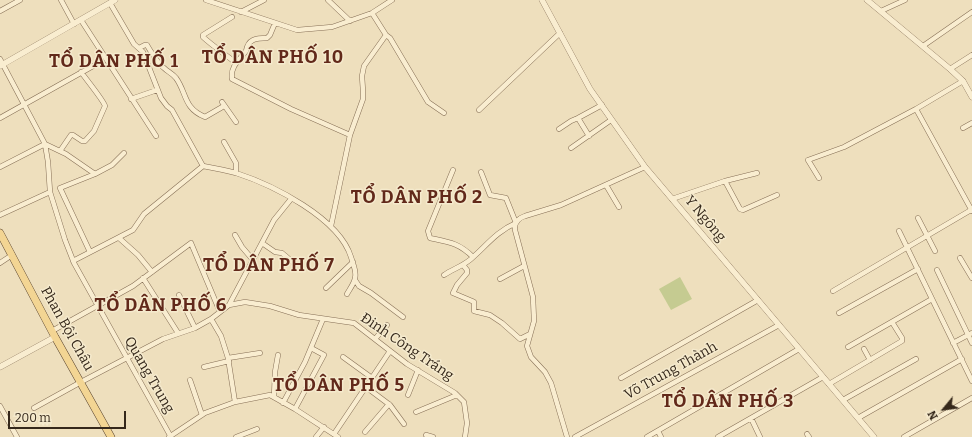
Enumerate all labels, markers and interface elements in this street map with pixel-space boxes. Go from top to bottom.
district label: TỔ DÂN PHỐ 10 [202,47,344,69]
district label: TỔ DÂN PHỐ 1 [49,51,179,73]
district label: TỔ DÂN PHỐ 2 [351,187,483,209]
street label: Y Ngông [681,193,729,245]
district label: TỔ DÂN PHỐ 7 [203,255,335,277]
street label: Phan Bội Châu [37,284,97,374]
district label: TỔ DÂN PHỐ 6 [95,295,227,317]
street label: Đinh Công Tráng [357,310,457,384]
street label: Quang Trung [120,334,178,416]
street label: Võ Trung Thành [622,339,720,403]
district label: TỔ DÂN PHỐ 5 [273,375,405,397]
north arrow [924,389,964,429]
district label: TỔ DÂN PHỐ 3 [662,391,794,413]
scale bar [10,403,128,429]
text: N [925,408,941,422]
text: 200 m [15,411,51,425]

